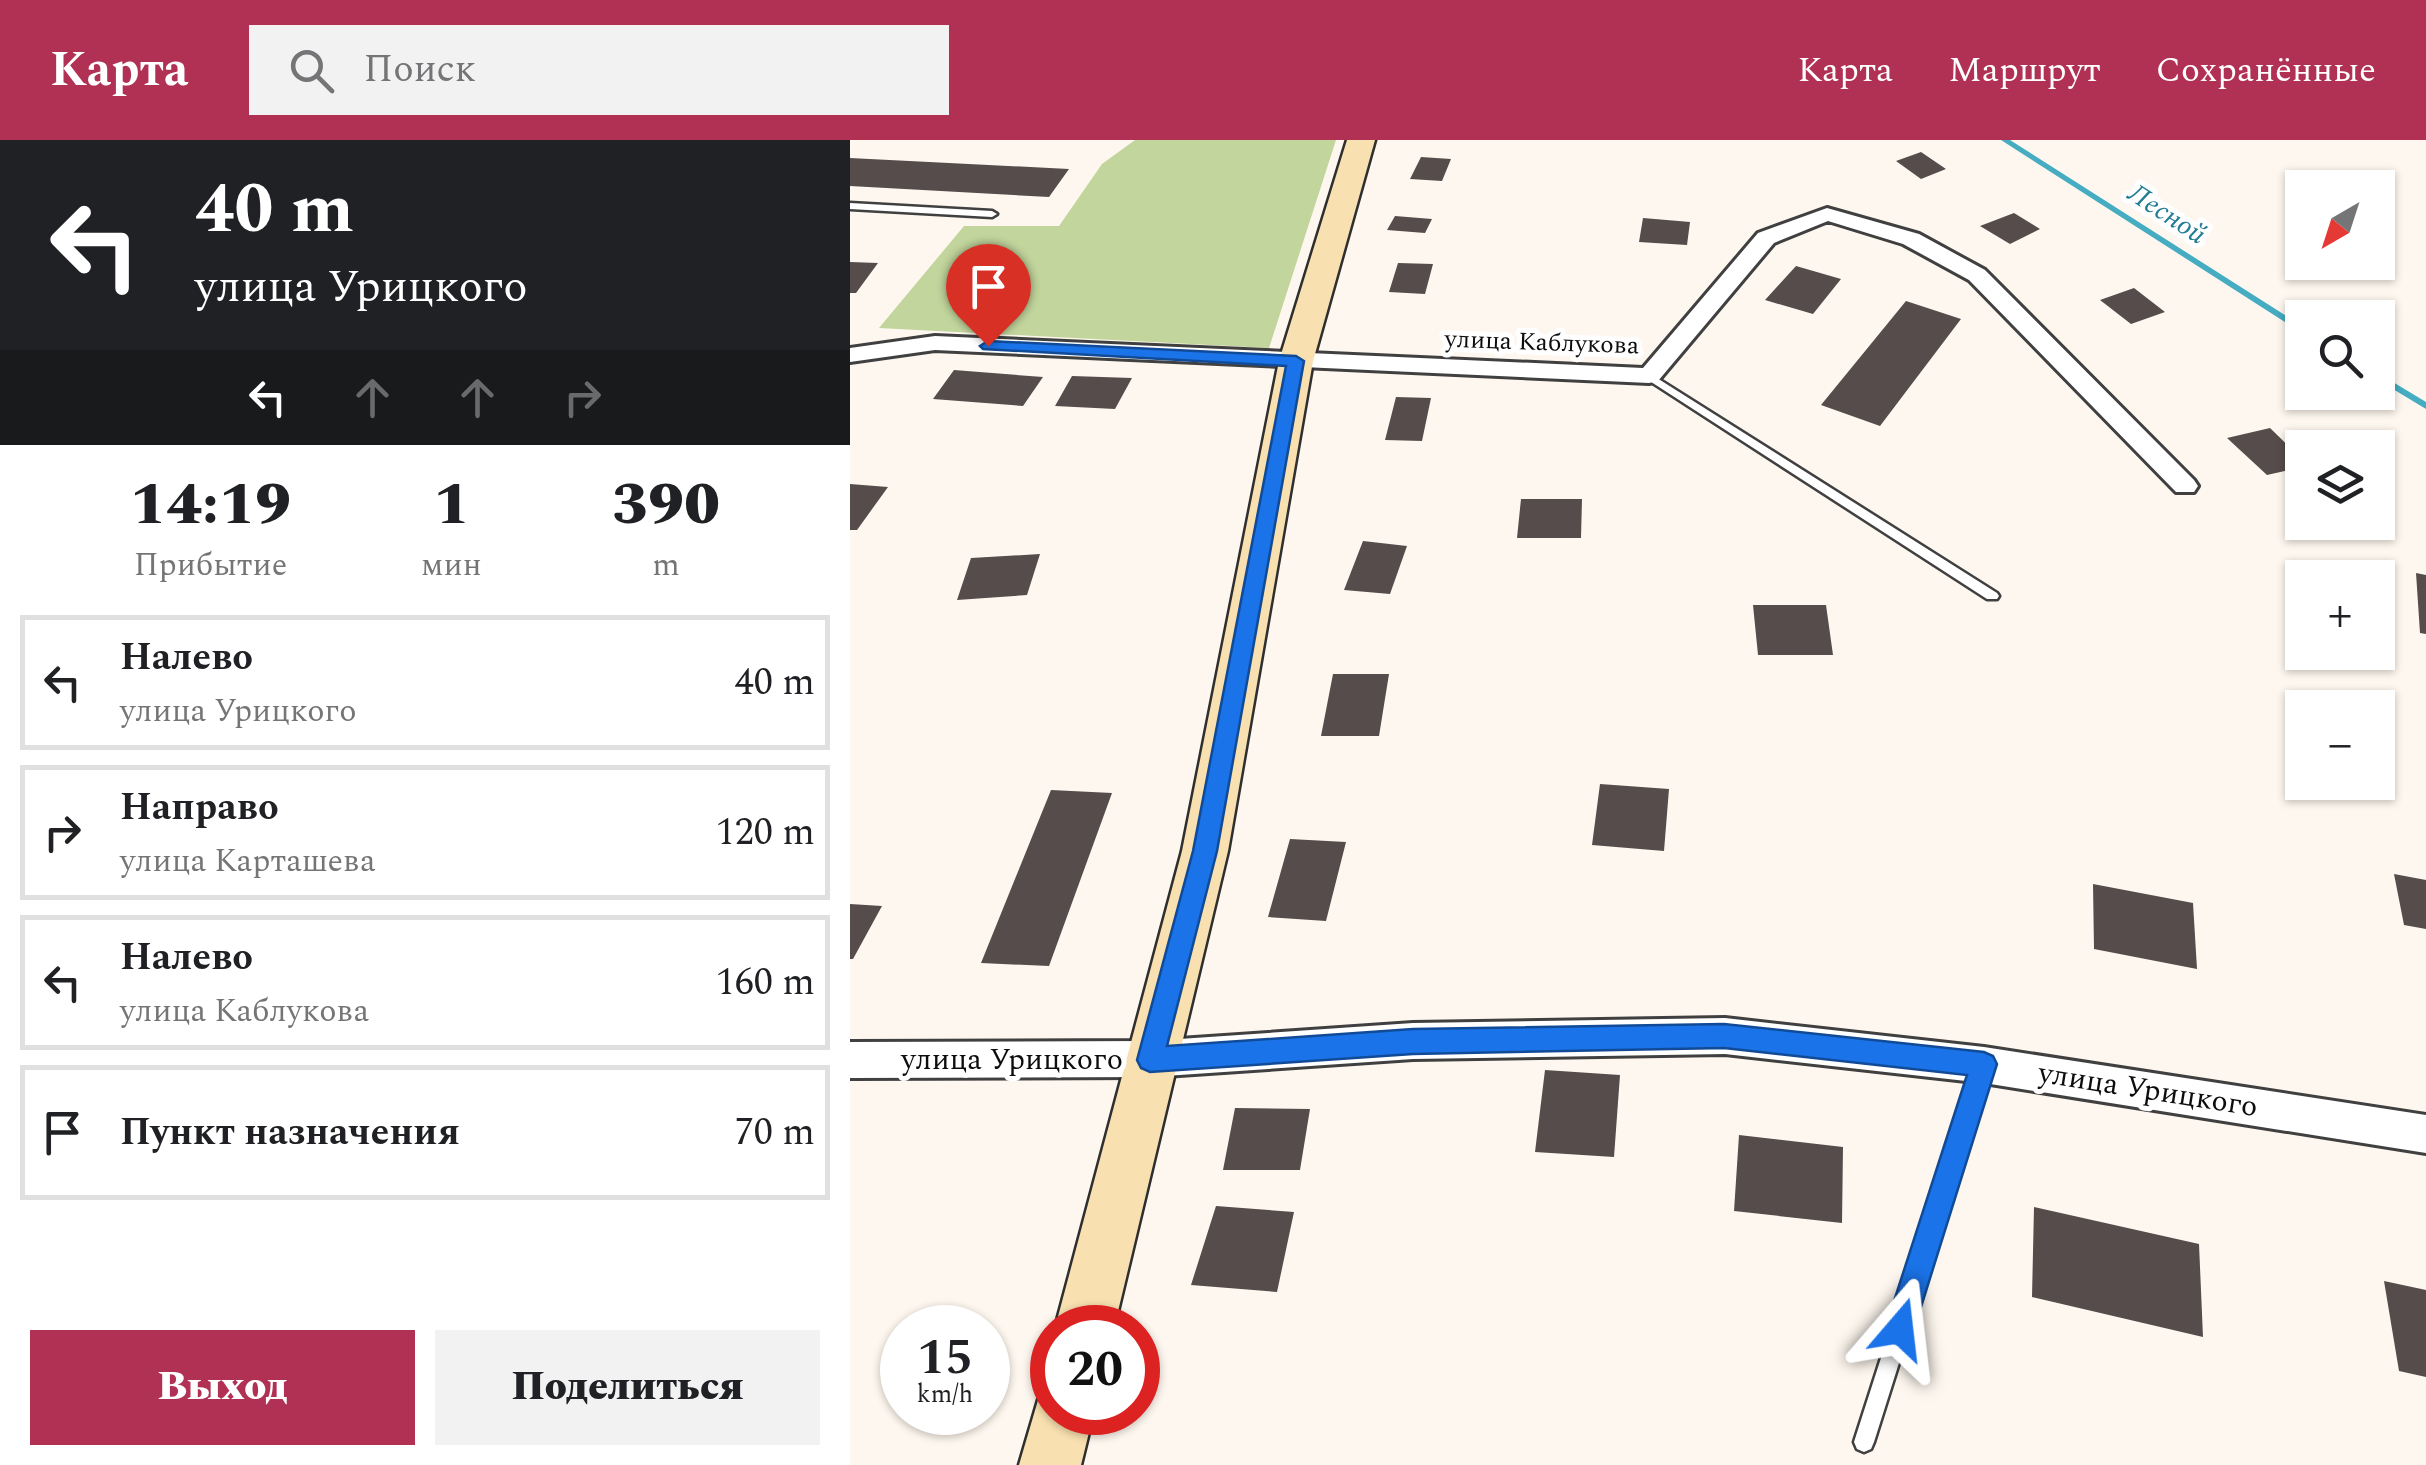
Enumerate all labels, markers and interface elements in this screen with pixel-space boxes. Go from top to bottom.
search box [249,25,949,115]
text: Карта [50,34,189,107]
text: Поиск [364,41,476,99]
icon: search [284,43,339,98]
text: Карта [1797,44,1893,97]
text: Маршрут [1948,44,2101,97]
text: Сохранённые [2156,44,2376,97]
text: 40 m [195,157,354,263]
north arrow [2285,170,2395,280]
map controls [2285,170,2395,800]
water label: Лесной [2118,172,2215,256]
icon: left [30,180,160,310]
pin [946,244,1031,347]
text: улица Урицкого [195,253,528,322]
icon: arrive [961,259,1016,314]
button: search [2285,300,2395,410]
street label: улица Каблукова [1443,321,1640,365]
icon: left [240,370,295,425]
icon: ahead [345,370,400,425]
icon: ahead [450,370,505,425]
icon: right [555,370,610,425]
button: layers [2285,430,2395,540]
text: 14:19 [130,459,291,551]
text: 1 [433,459,469,551]
text: 390 [612,459,720,551]
text: Прибытие [134,541,287,590]
text: мин [421,541,482,590]
text: m [652,541,680,590]
button: + [2285,560,2395,670]
text: Налево [120,629,253,687]
text: 40 m [735,654,815,712]
icon: left [35,655,90,710]
text: улица Урицкого [120,687,356,736]
button: − [2285,690,2395,800]
text: Направо [120,779,279,837]
text: 120 m [716,804,815,862]
icon: right [35,805,90,860]
text: улица Карташева [120,837,376,886]
text: Налево [120,929,253,987]
text: 160 m [716,954,815,1012]
icon: left [35,955,90,1010]
text: улица Каблукова [120,987,369,1036]
street label: улица Урицкого [900,1037,1123,1083]
street label: улица Урицкого [2034,1050,2261,1130]
text: Пункт назначения [120,1104,460,1162]
text: 70 m [735,1104,815,1162]
icon: arrive [35,1105,90,1160]
position arrow [1848,1277,1952,1381]
speed limit sign: 20 [1030,1305,1160,1435]
text: 15 [917,1320,973,1396]
button: Выход [30,1330,415,1445]
button: Поделиться [435,1330,820,1445]
text: km/h [917,1376,973,1414]

